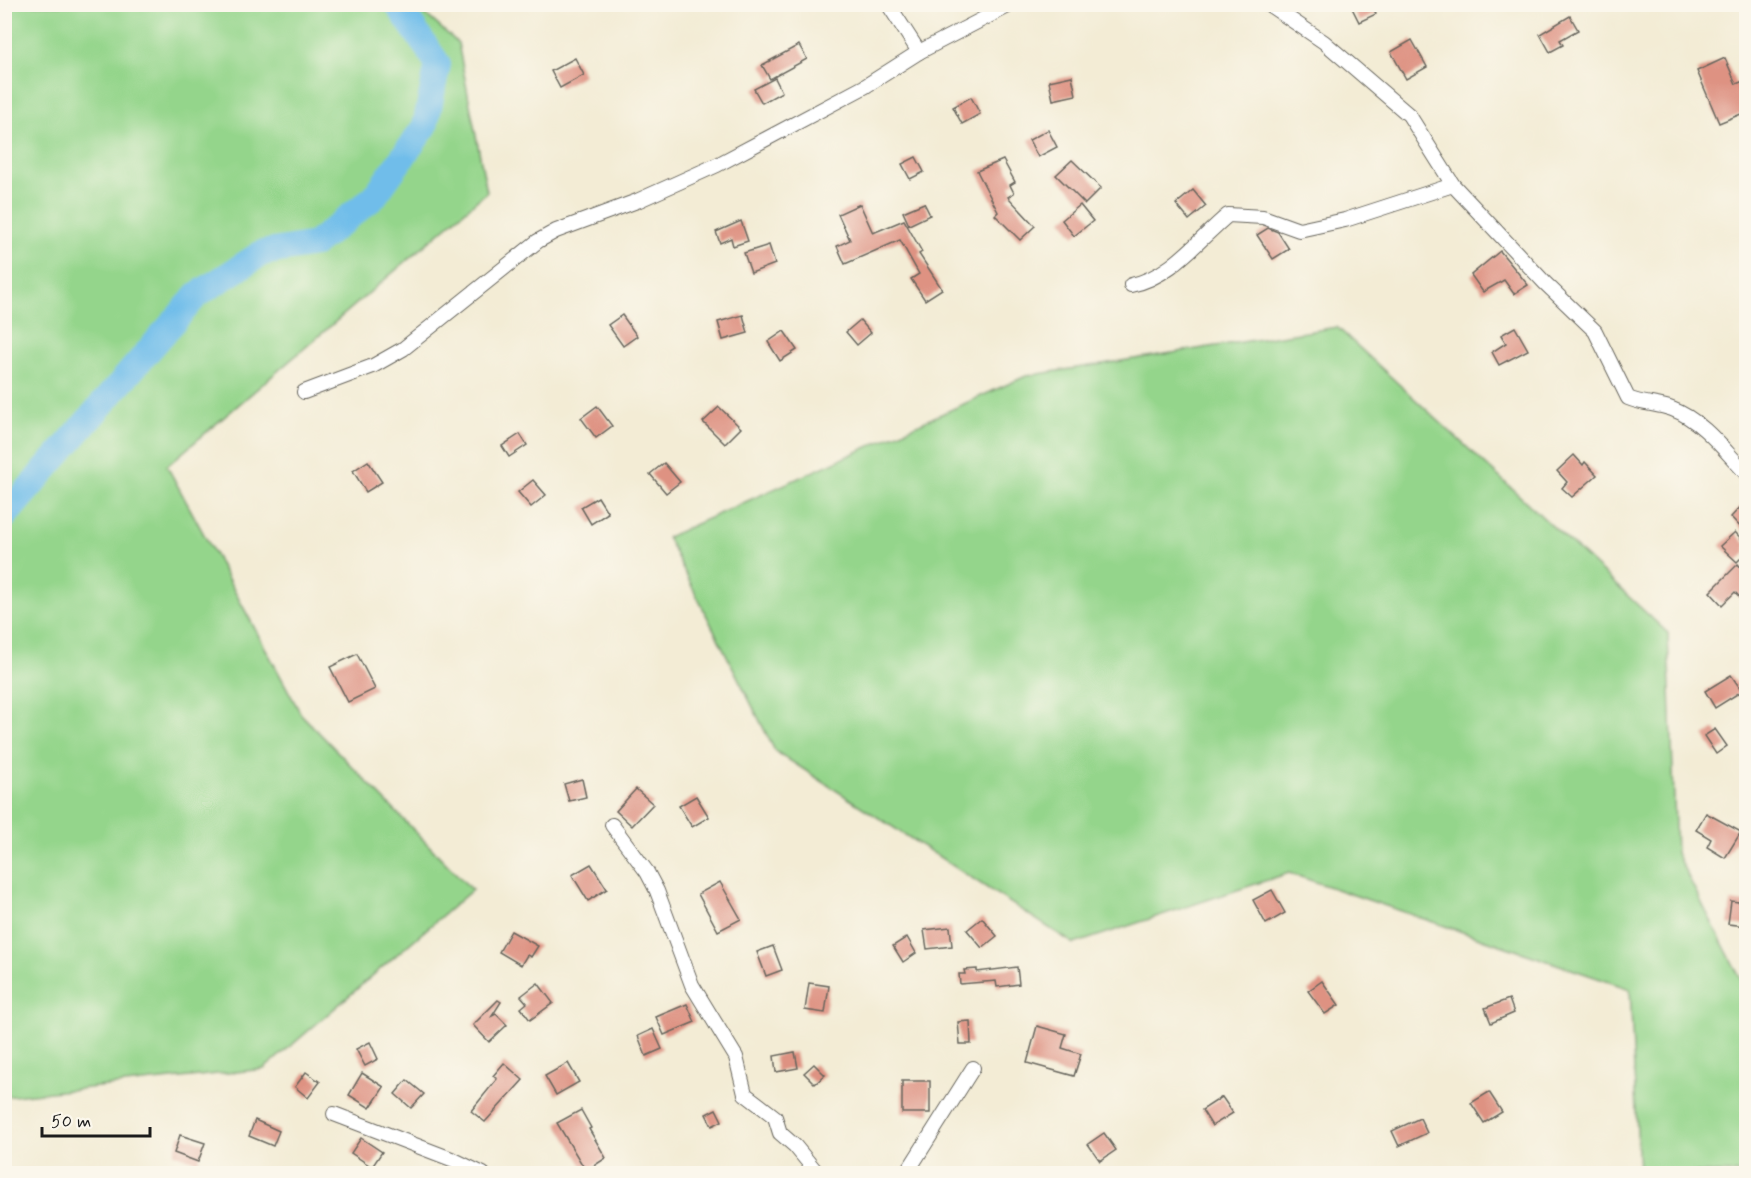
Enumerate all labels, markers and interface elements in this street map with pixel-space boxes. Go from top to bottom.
scale bar [42,1100,150,1138]
text: 50 m [51,1110,91,1134]

